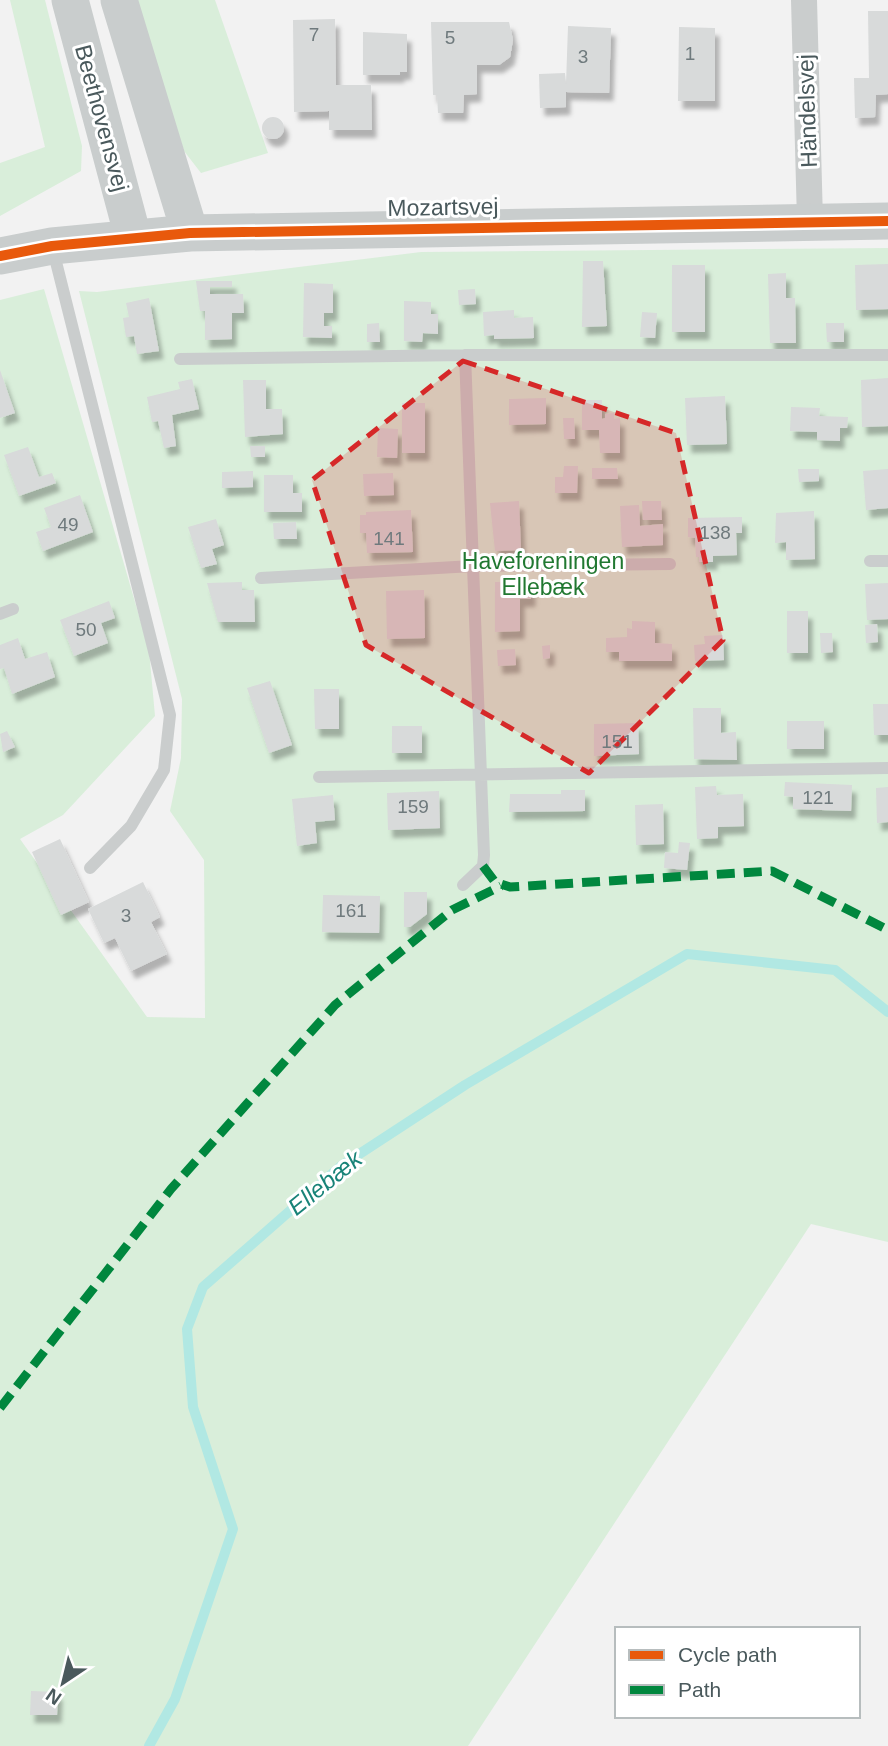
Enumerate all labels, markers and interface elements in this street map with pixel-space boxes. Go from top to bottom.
house number: 7 [309,24,319,45]
house number: 5 [445,27,455,48]
street label: Beethovensvej [70,42,134,194]
house number: 1 [685,43,695,64]
house number: 3 [578,46,588,67]
street label: Händelsvej [792,54,822,168]
street label: Mozartsvej [387,193,499,221]
house number: 49 [57,514,79,535]
house number: 138 [699,522,731,543]
house number: 141 [373,528,405,549]
park label: Haveforeningen Ellebæk [462,548,624,600]
house number: 50 [75,619,97,640]
house number: 151 [601,731,633,752]
house number: 121 [802,787,834,808]
house number: 159 [397,796,429,817]
house number: 161 [335,900,367,921]
house number: 3 [121,905,131,926]
water label: Ellebæk [282,1144,368,1220]
legend [615,1627,860,1718]
text: Cycle path [678,1643,777,1666]
north arrow [28,1648,98,1718]
text: Path [678,1678,721,1701]
text: N [42,1684,65,1709]

